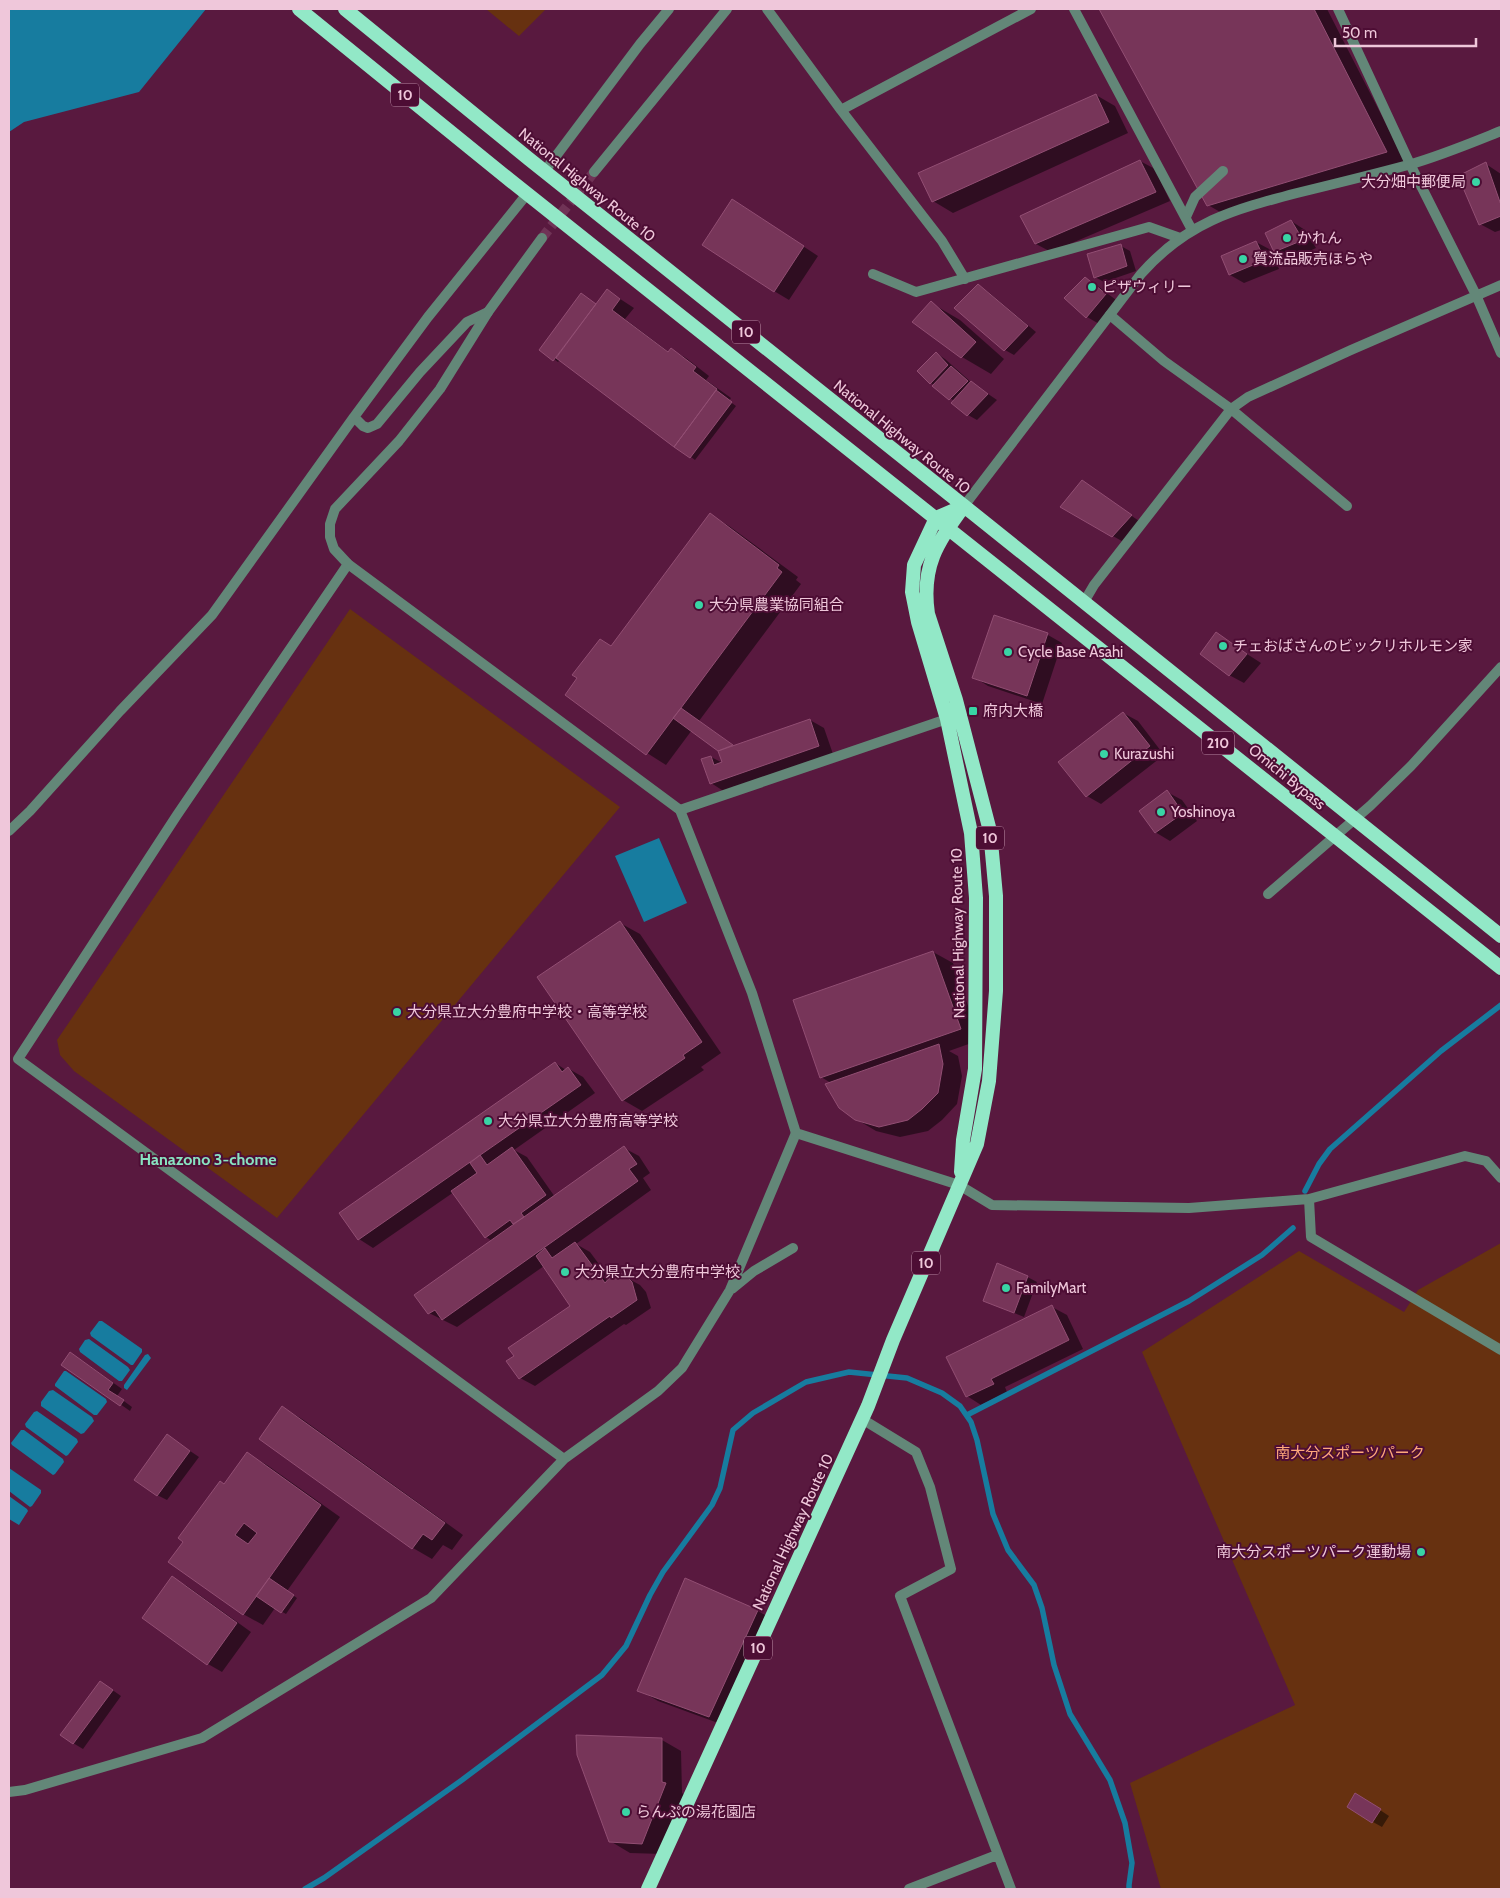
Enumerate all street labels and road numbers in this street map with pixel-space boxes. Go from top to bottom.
road number: 10 [391,84,419,106]
street label: National Highway Route 10 [515,124,659,246]
road number: 10 [732,321,760,344]
street label: National Highway Route 10 [830,376,974,498]
road number: 210 [1202,731,1234,754]
street label: Omichi Bypass [1245,741,1329,813]
road number: 10 [976,826,1004,850]
street label: National Highway Route 10 [948,848,968,1018]
road number: 10 [912,1252,940,1274]
street label: National Highway Route 10 [749,1451,837,1613]
road number: 10 [744,1636,772,1660]

